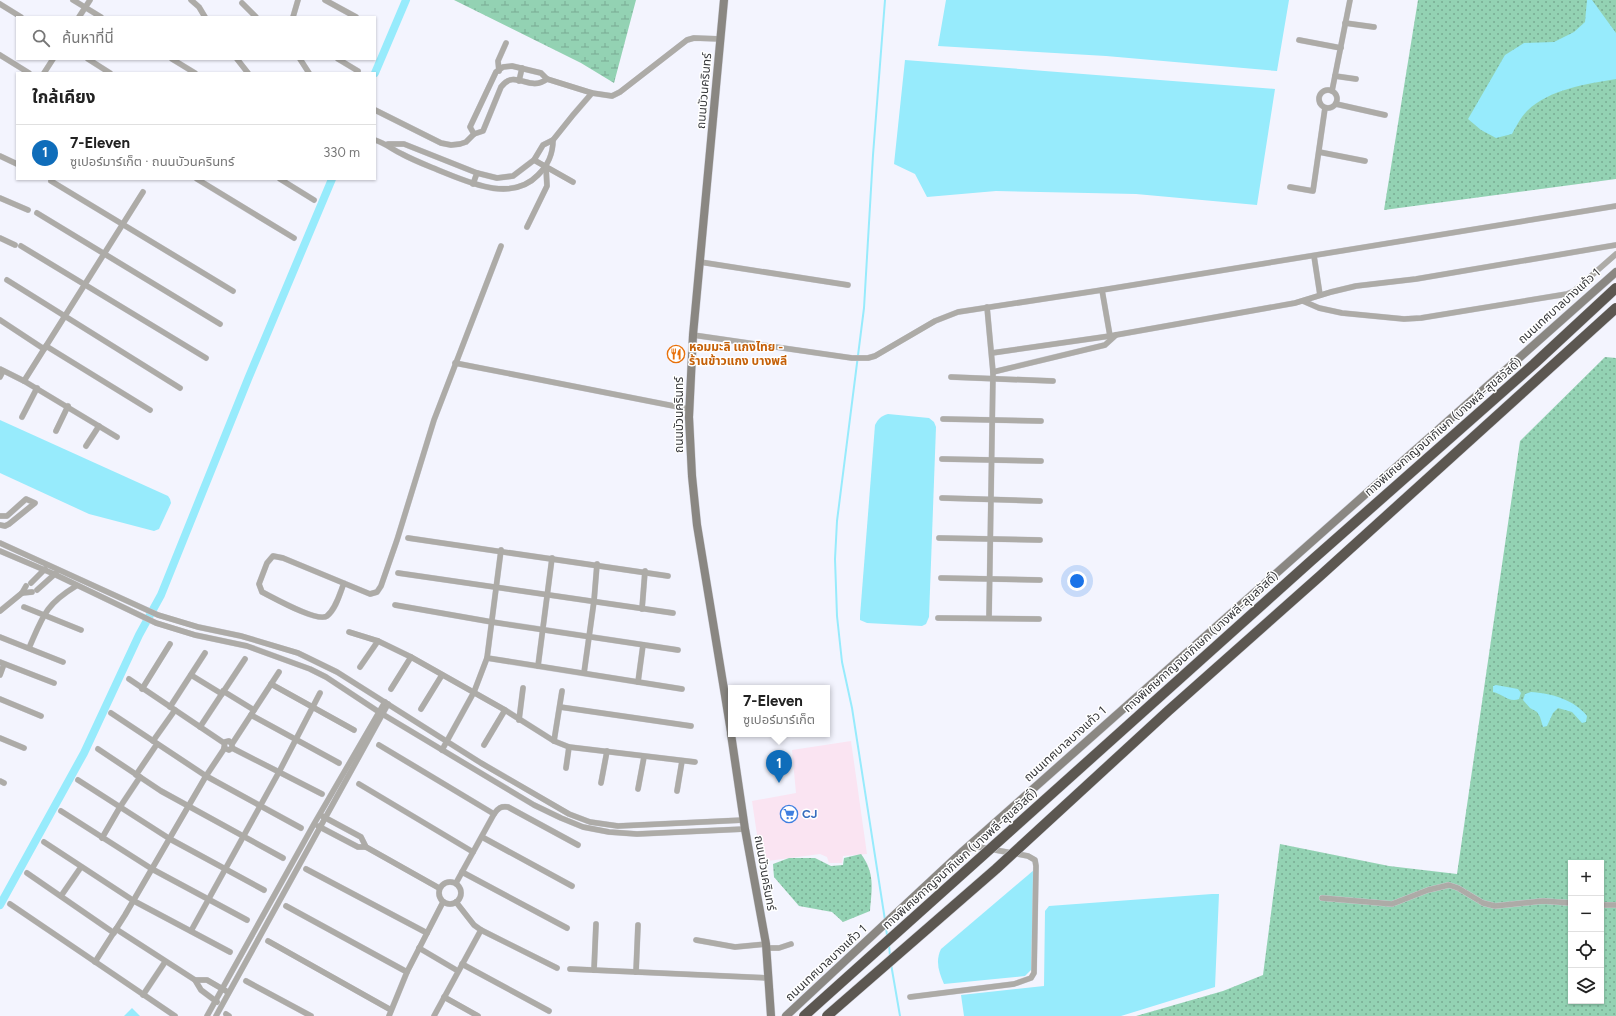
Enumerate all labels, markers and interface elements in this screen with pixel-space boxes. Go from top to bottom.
search box [16,16,376,60]
icon: search [30,27,52,49]
text: ค้นหาที่นี่ [62,29,114,47]
street label: ถนนบัวนครินทร์ [694,52,714,130]
text: ใกล้เคียง [32,87,95,107]
text: 7-Eleven [70,134,130,152]
text: 1 [42,145,48,160]
text: 330 m [323,145,360,160]
text: ซูเปอร์มาร์เก็ต · ถนนบัวนครินทร์ [70,154,234,169]
street label: ถนนเทศบาลบางแก้ว 1 [1515,265,1603,347]
place label: หอมมะลิ เเกงไทย - ร้านข้าวแกง บางพลี [689,340,787,368]
restaurant icon: หอมมะลิ เเกงไทย - ร้านข้าวแกง บางพลี [666,344,686,364]
street label: ทางพิเศษกาญจนาภิเษก (บางพลี-สุขสวัสดิ์) [1361,355,1524,499]
street label: ถนนบัวนครินทร์ [672,376,686,453]
street label: ทางพิเศษกาญจนาภิเษก (บางพลี-สุขสวัสดิ์) [1121,569,1281,715]
your location [1067,571,1087,591]
popup [728,685,830,737]
text: 7-Eleven [743,692,803,710]
street label: ถนนเทศบาลบางแก้ว 1 [1021,703,1109,785]
text: ซูเปอร์มาร์เก็ต [743,712,815,727]
pin: 1 [766,750,792,783]
street label: ทางพิเศษกาญจนาภิเษก (บางพลี-สุขสวัสดิ์) [880,786,1040,932]
supermarket icon: CJ [779,804,799,824]
place label: CJ [802,807,817,821]
street label: ถนนบัวนครินทร์ [751,834,779,912]
map controls [1568,860,1604,1004]
button: + [1568,860,1604,896]
button: − [1568,896,1604,932]
street label: ถนนเทศบาลบางแก้ว 1 [783,922,869,1004]
button: locate [1568,932,1604,968]
button: layers [1568,968,1604,1004]

